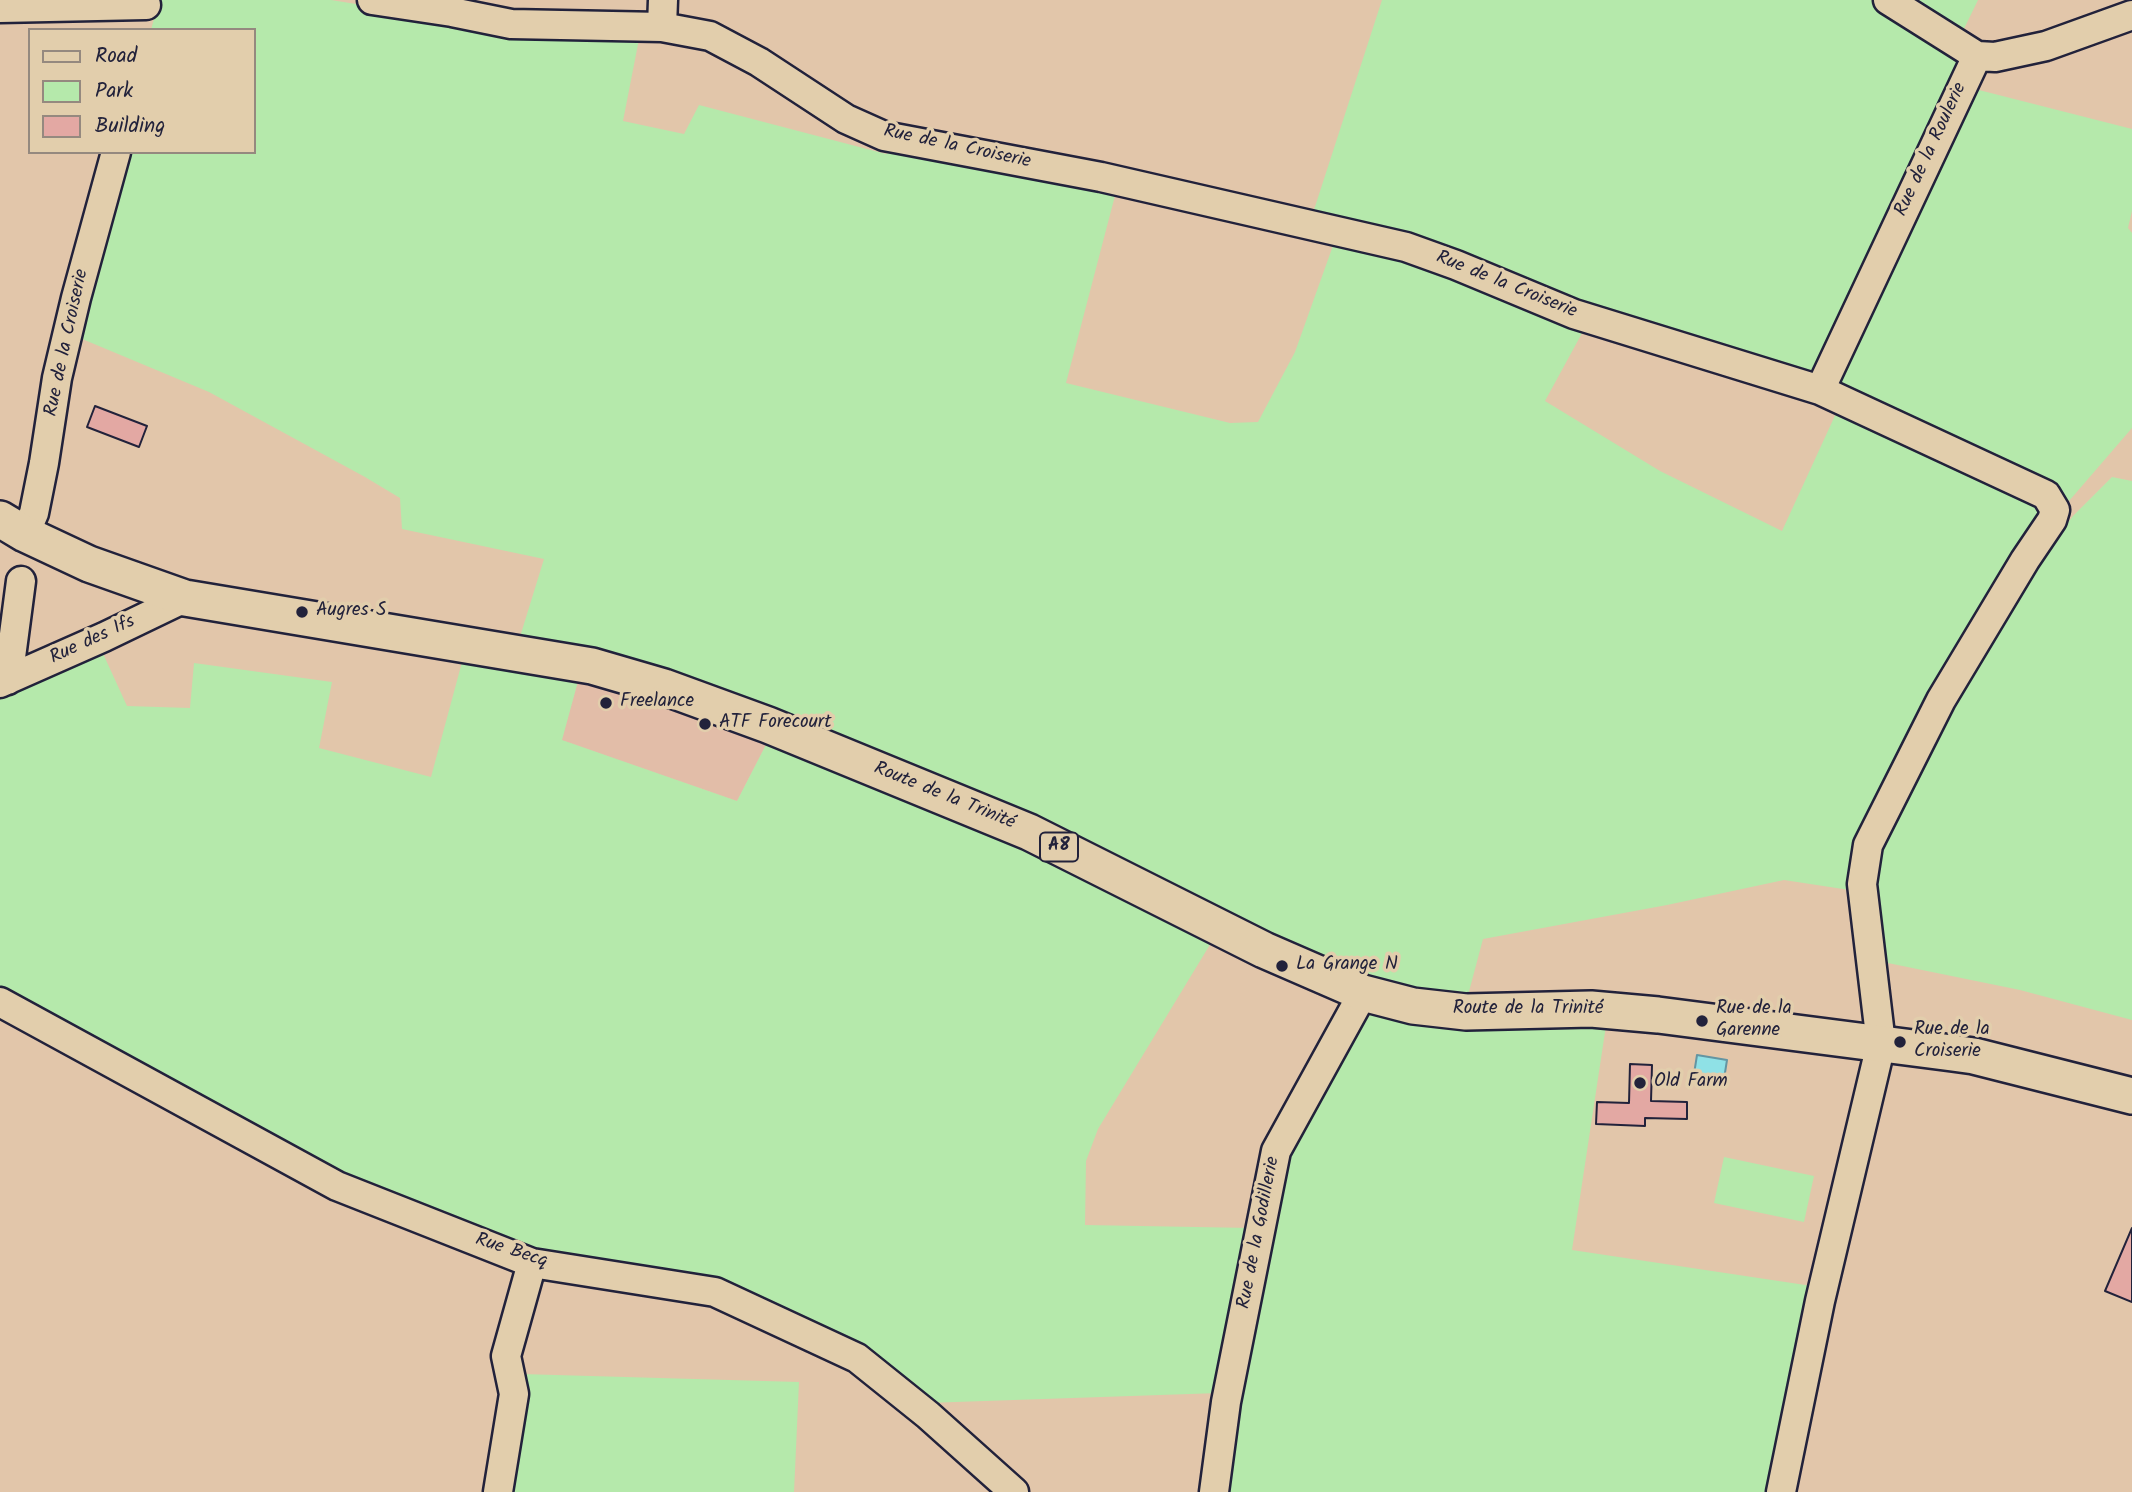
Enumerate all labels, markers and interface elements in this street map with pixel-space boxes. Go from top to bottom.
legend [28,28,256,154]
text: Road [95,40,137,73]
text: Park [95,75,133,108]
street label: Rue de la Roulerie [1891,80,1973,220]
text: Building [95,110,165,143]
street label: Rue de la Croiserie [881,121,1033,175]
street label: Rue de la Croiserie [1432,247,1580,325]
street label: Rue de la Croiserie [41,267,95,419]
place label: Augres S [316,601,386,623]
marker: Augres S [294,604,310,620]
street label: Rue des Ifs [47,611,139,671]
place label: Freelance [620,692,694,714]
marker: Freelance [598,695,614,711]
place label: ATF Forecourt [719,713,831,735]
marker: ATF Forecourt [697,716,713,732]
street label: Route de la Trinité [870,758,1018,836]
road number: A8 [1040,832,1078,862]
place label: La Grange N [1296,955,1398,977]
marker: La Grange N [1274,958,1290,974]
street label: Route de la Trinité [1453,999,1603,1021]
place label: Rue de la Garenne [1716,999,1792,1043]
marker: Rue de la Garenne [1694,1013,1710,1029]
place label: Rue de la Croiserie [1914,1020,1990,1064]
marker: Rue de la Croiserie [1892,1034,1908,1050]
place label: Old Farm [1654,1072,1728,1094]
marker: Old Farm [1632,1075,1648,1091]
street label: Rue de la Godillerie [1234,1155,1286,1311]
street label: Rue Becq [472,1230,550,1274]

